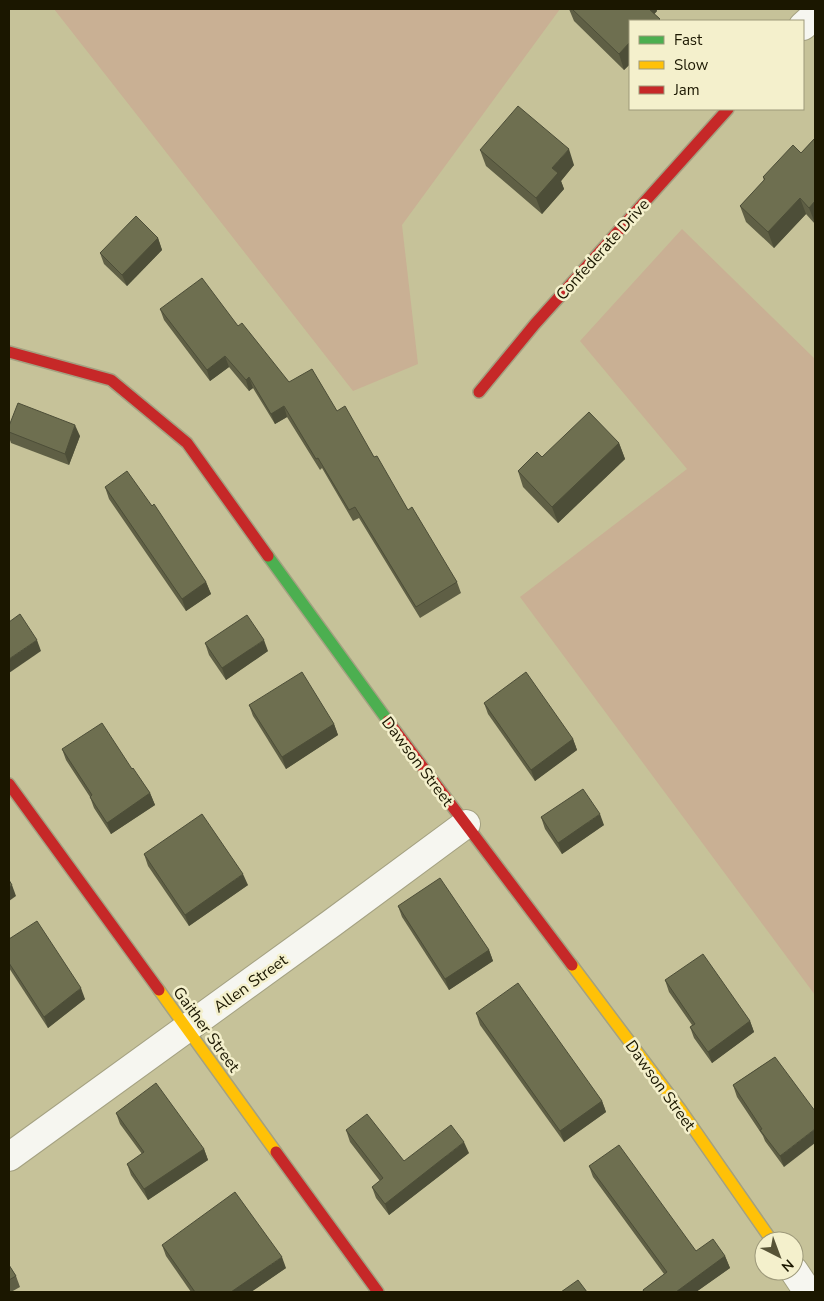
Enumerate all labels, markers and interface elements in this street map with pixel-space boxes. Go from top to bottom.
legend [629,20,804,110]
text: Fast [674,30,703,50]
text: Slow [674,55,709,75]
text: Jam [673,80,700,100]
street label: Confederate Drive [551,194,654,305]
street label: Dawson Street [376,712,458,811]
street label: Allen Street [209,949,292,1018]
street label: Gaither Street [168,982,245,1077]
street label: Dawson Street [620,1036,701,1136]
north arrow [754,1231,804,1281]
text: N [777,1255,798,1276]

